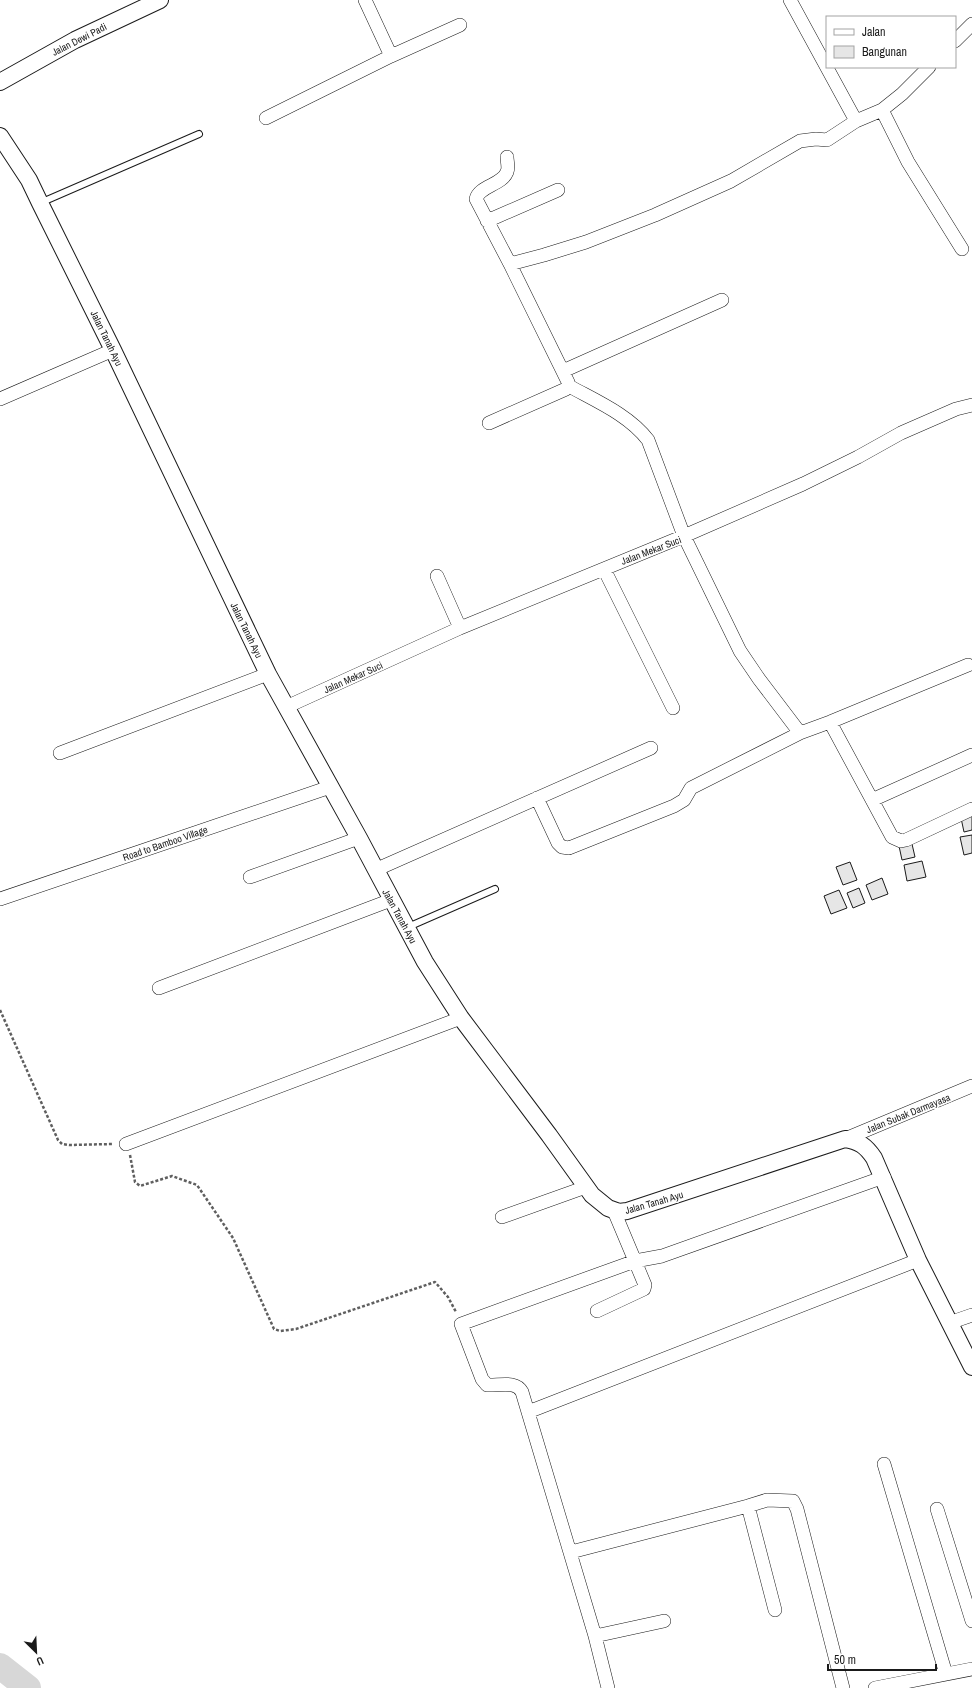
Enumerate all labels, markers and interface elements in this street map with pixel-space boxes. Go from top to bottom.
legend [826,16,956,68]
street label: Jalan Dewi Padi [50,20,109,59]
text: Jalan [862,24,886,40]
text: Bangunan [862,44,907,60]
street label: Jalan Tanah Ayu [88,308,126,368]
street label: Jalan Mekar Suci [619,533,683,568]
street label: Jalan Tanah Ayu [228,600,266,660]
street label: Jalan Mekar Suci [322,659,385,696]
street label: Road to Bamboo Village [121,823,210,864]
street label: Jalan Tanah Ayu [379,887,420,946]
street label: Jalan Subak Darmayasa [864,1091,952,1136]
street label: Jalan Tanah Ayu [623,1188,685,1217]
north arrow [16,1632,56,1672]
scale bar [828,1646,936,1672]
text: 50 m [834,1652,856,1668]
text: U [34,1653,46,1669]

